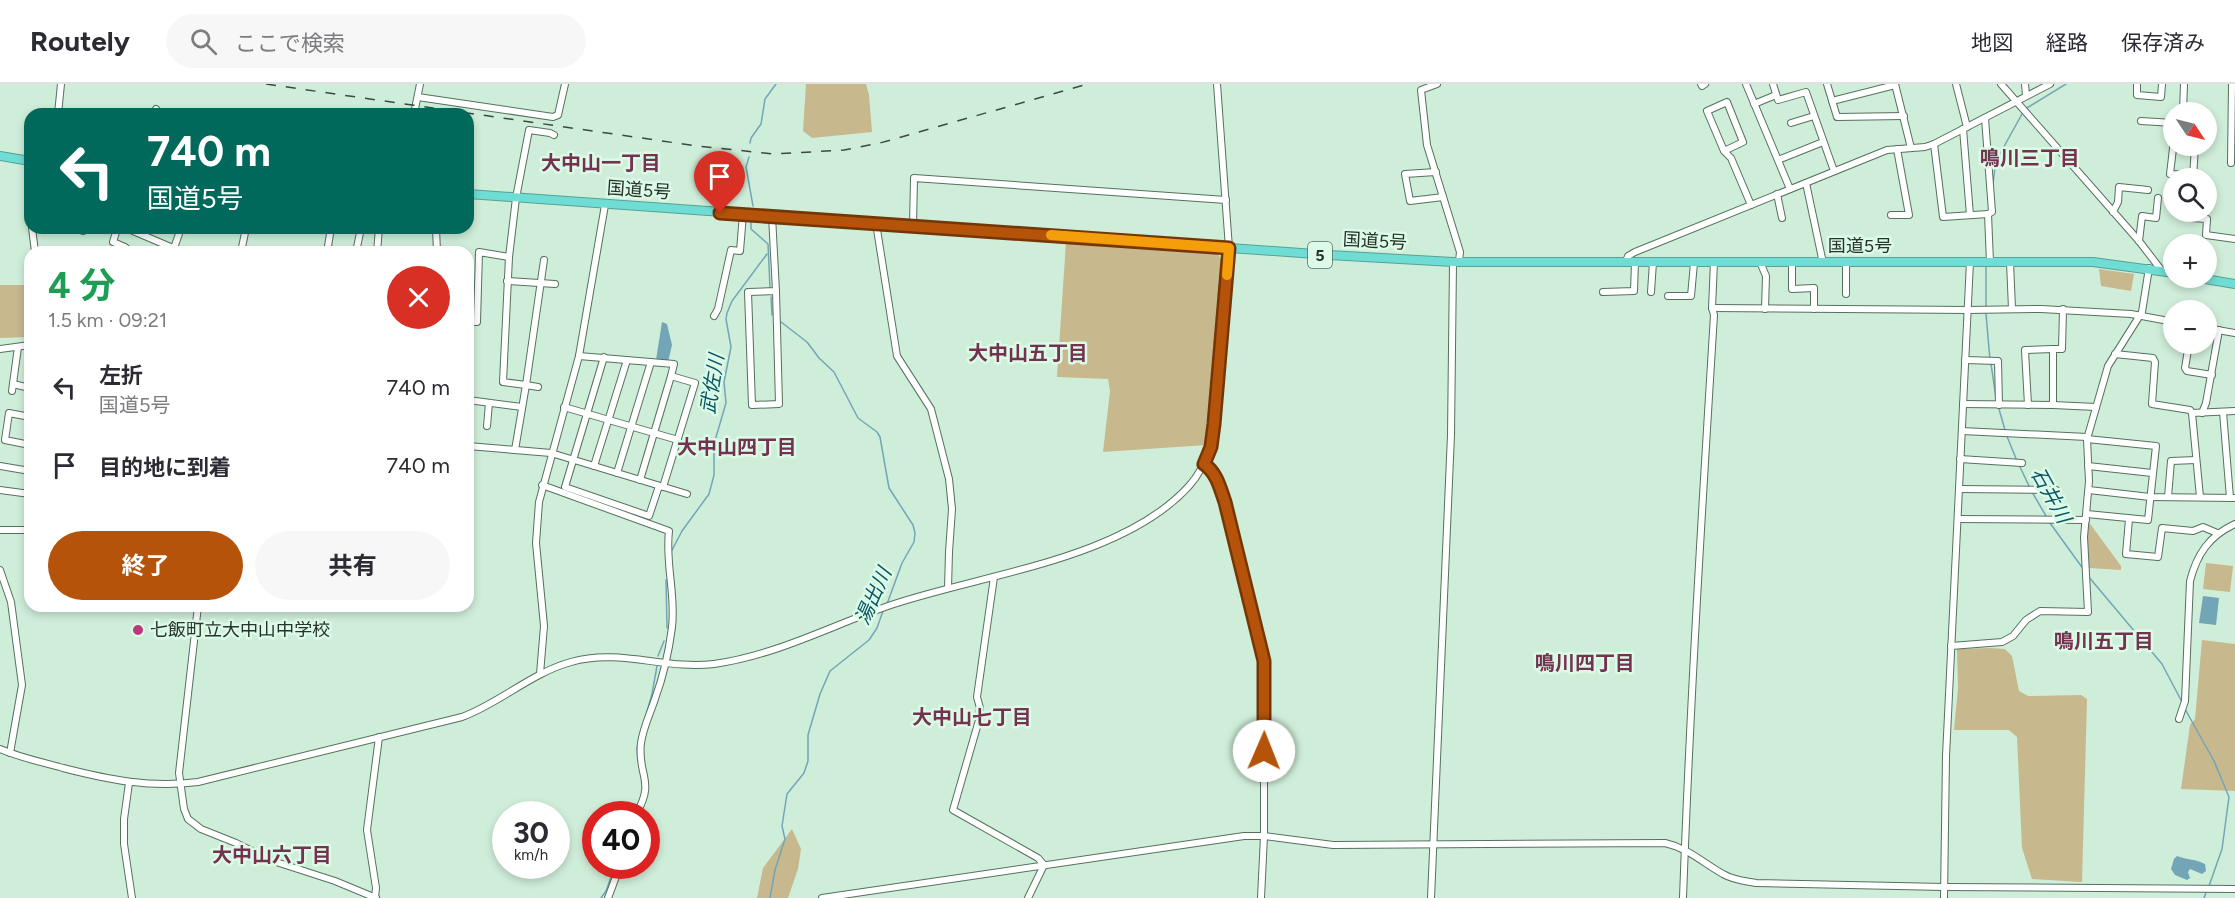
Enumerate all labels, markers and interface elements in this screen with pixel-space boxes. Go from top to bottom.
search box [166,14,586,68]
text: Routely [30,24,130,58]
icon: search [187,25,220,58]
text: ここで検索 [235,30,345,57]
text: 地図 [1971,30,2013,55]
text: 経路 [2046,30,2088,55]
text: 保存済み [2121,30,2205,55]
north arrow [2163,102,2217,156]
map controls [2163,102,2217,354]
text: 740 m [147,126,271,177]
icon: left [48,132,126,210]
district label: 鳴川三丁目 [1980,146,2080,170]
district label: 大中山一丁目 [541,151,661,175]
pin [694,151,745,213]
icon: arrive [703,160,736,193]
button: search [2163,168,2217,222]
street label: 国道5号 [606,177,672,203]
text: 国道5号 [147,182,244,215]
street label: 国道5号 [1342,228,1408,254]
button: + [2163,234,2217,288]
street label: 国道5号 [1828,235,1892,257]
road number: 5 [1308,242,1332,268]
text: 4 分 [48,264,115,307]
button: close [387,266,450,329]
button: − [2163,300,2217,354]
text: 1.5 km · 09:21 [48,308,167,332]
district label: 大中山五丁目 [968,341,1088,365]
water label: 武佐川 [695,351,729,416]
text: 左折 [99,362,143,389]
icon: left [48,371,81,404]
text: 740 m [386,374,450,401]
text: 国道5号 [99,393,171,417]
district label: 大中山四丁目 [677,435,797,459]
icon: arrive [48,449,81,482]
text: 740 m [386,452,450,479]
text: 目的地に到着 [99,454,231,481]
water label: 石井川 [2026,463,2077,529]
button: 終了 [48,531,243,600]
button: 共有 [255,531,450,600]
water label: 湯出川 [850,562,897,628]
place label: 七飯町立大中山中学校 [150,619,330,641]
marker: 七飯町立大中山中学校 [131,623,145,637]
district label: 鳴川五丁目 [2054,629,2154,653]
district label: 鳴川四丁目 [1535,651,1635,675]
district label: 大中山七丁目 [912,705,1032,729]
position arrow [1232,719,1296,783]
speed limit sign: 40 [582,801,660,879]
text: 30 [513,814,549,851]
district label: 大中山六丁目 [212,843,332,867]
text: km/h [514,846,548,864]

